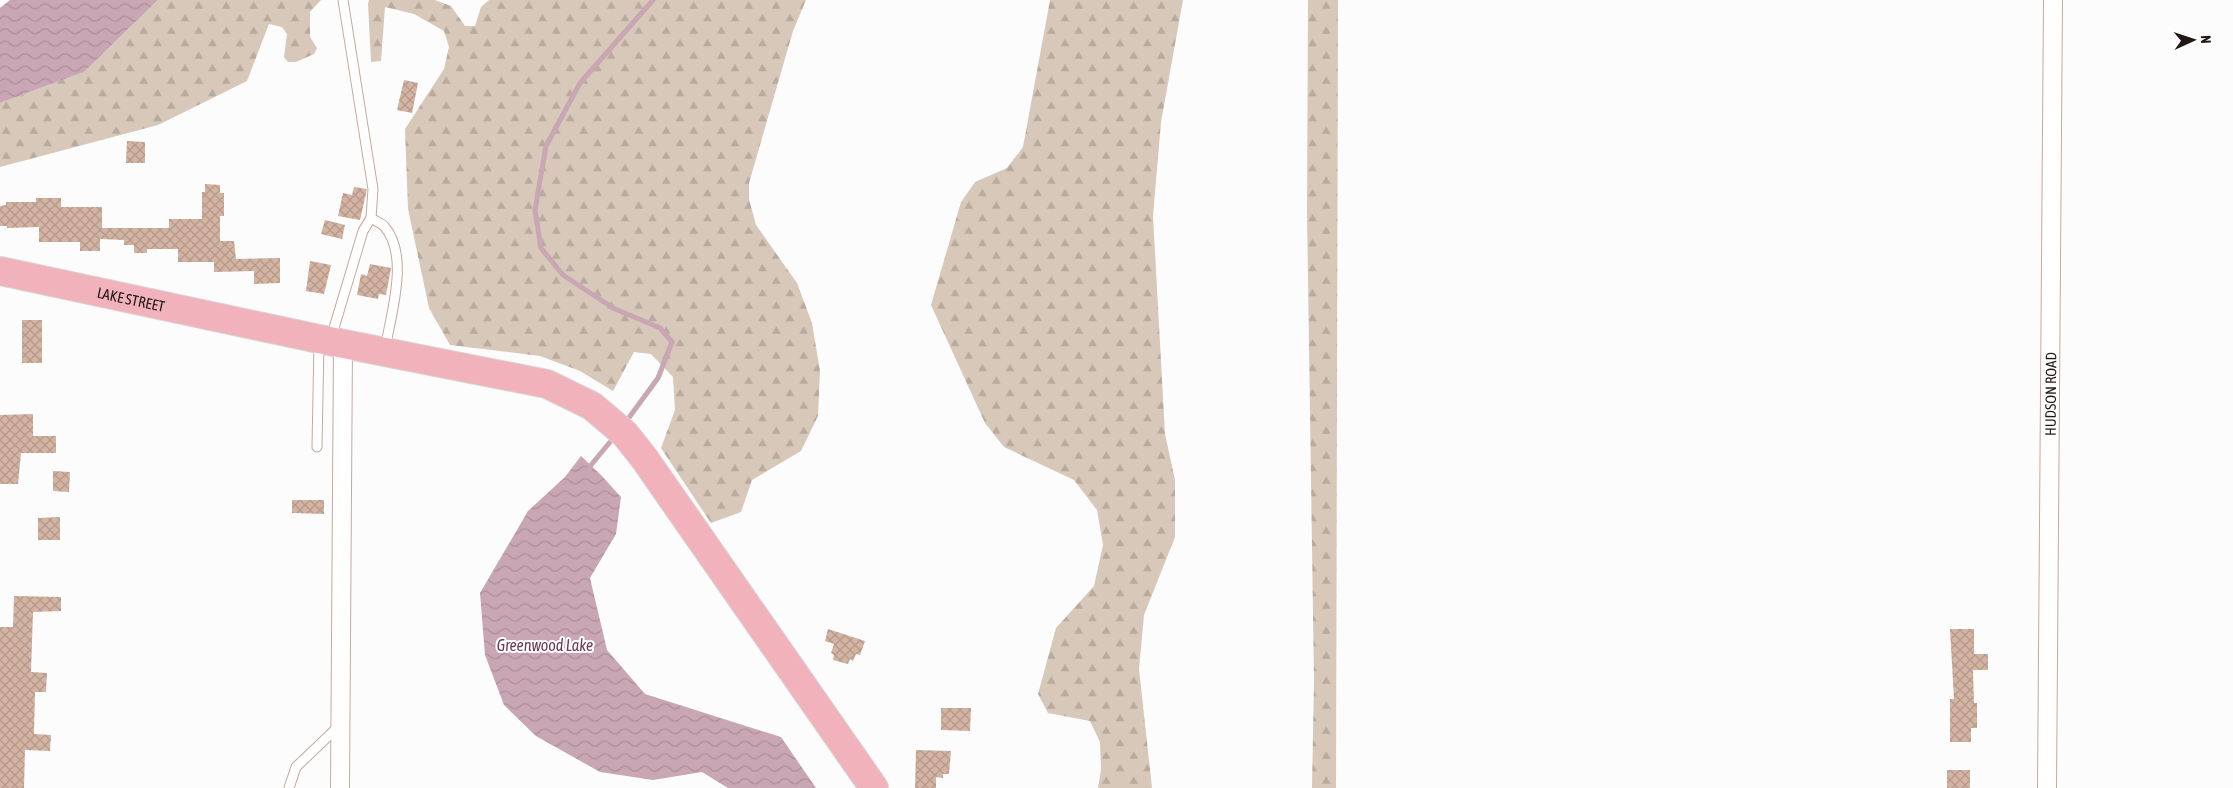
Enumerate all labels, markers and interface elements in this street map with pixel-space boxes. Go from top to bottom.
north arrow [2168,15,2218,65]
text: N [2198,35,2214,44]
street label: LAKE STREET [96,283,167,315]
street label: HUDSON ROAD [2041,352,2059,436]
water label: Greenwood Lake [497,636,593,654]

